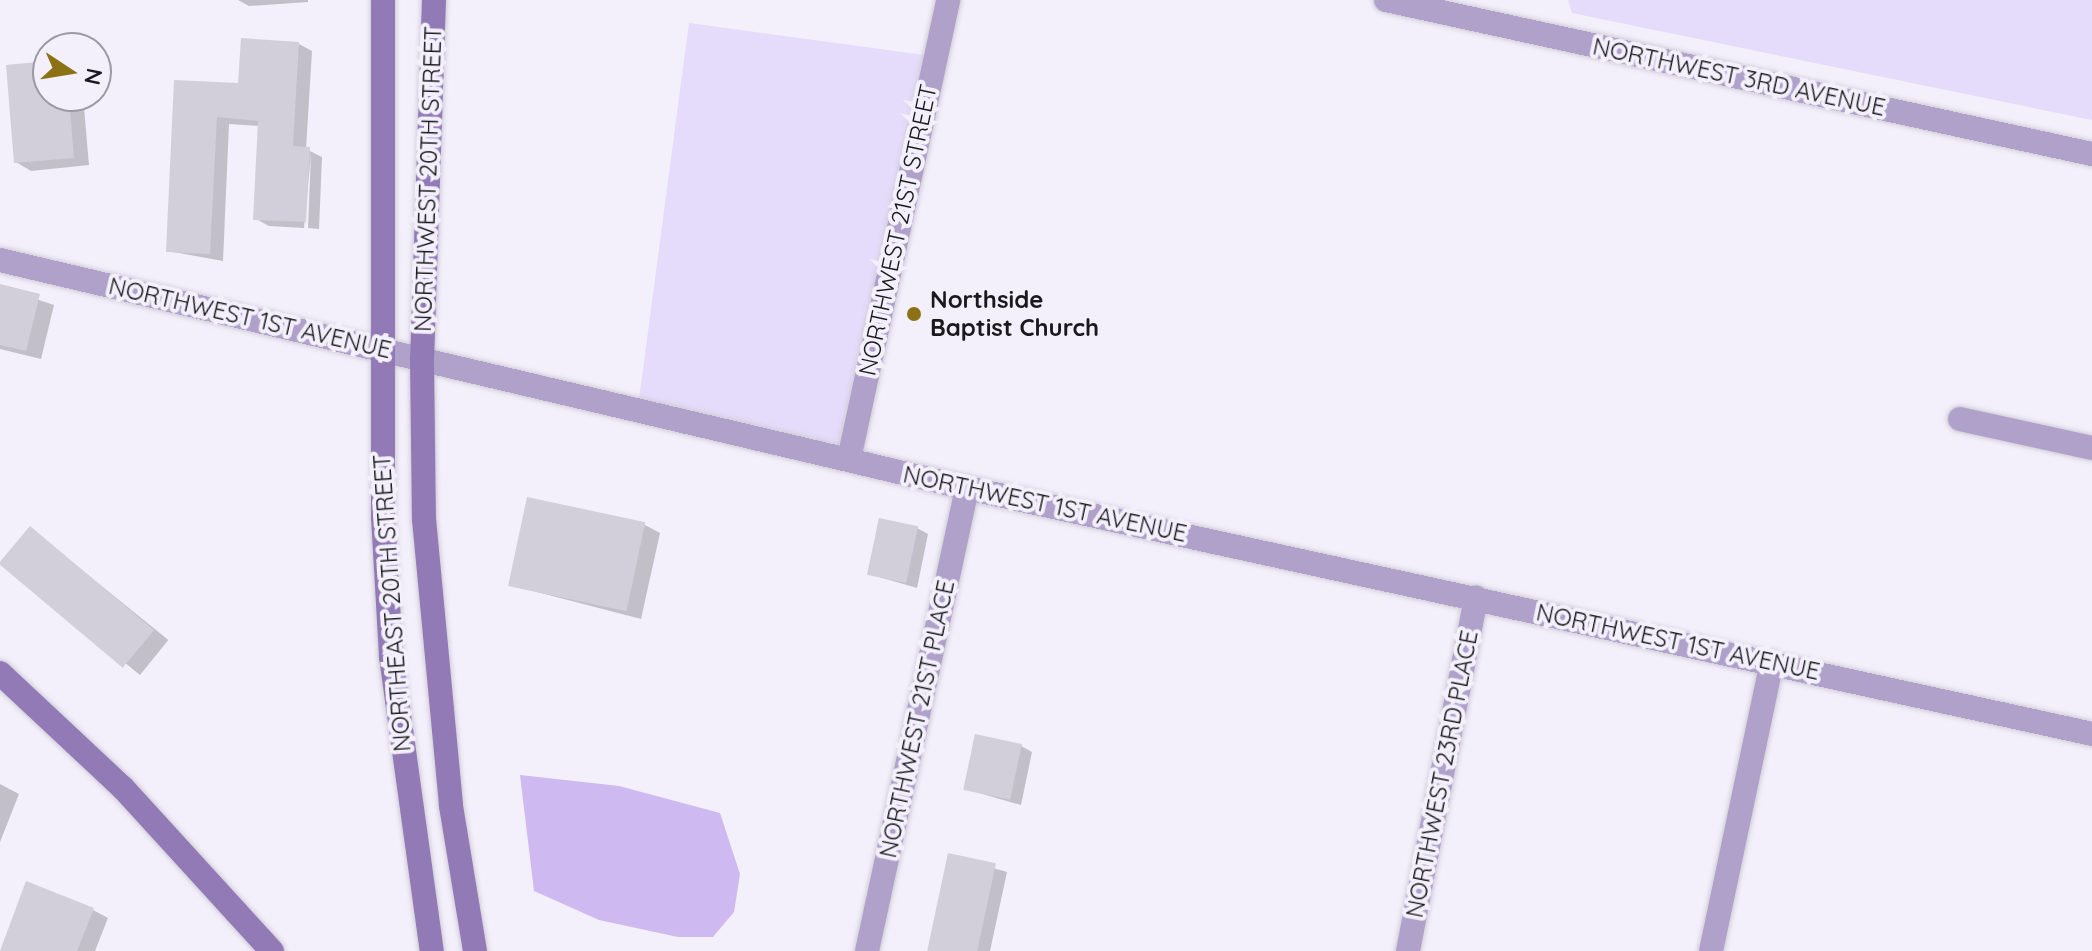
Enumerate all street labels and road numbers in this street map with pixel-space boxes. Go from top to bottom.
street label: NORTHWEST 20TH STREET [408,26,448,332]
street label: NORTHWEST 3RD AVENUE [1590,32,1888,122]
street label: NORTHWEST 21ST STREET [853,82,943,378]
street label: NORTHWEST 1ST AVENUE [106,271,394,365]
street label: NORTHEAST 20TH STREET [367,453,417,753]
street label: NORTHWEST 1ST AVENUE [901,460,1189,548]
street label: NORTHWEST 21ST PLACE [873,578,961,860]
street label: NORTHWEST 1ST AVENUE [1534,598,1822,686]
street label: NORTHWEST 23RD PLACE [1400,628,1484,920]

